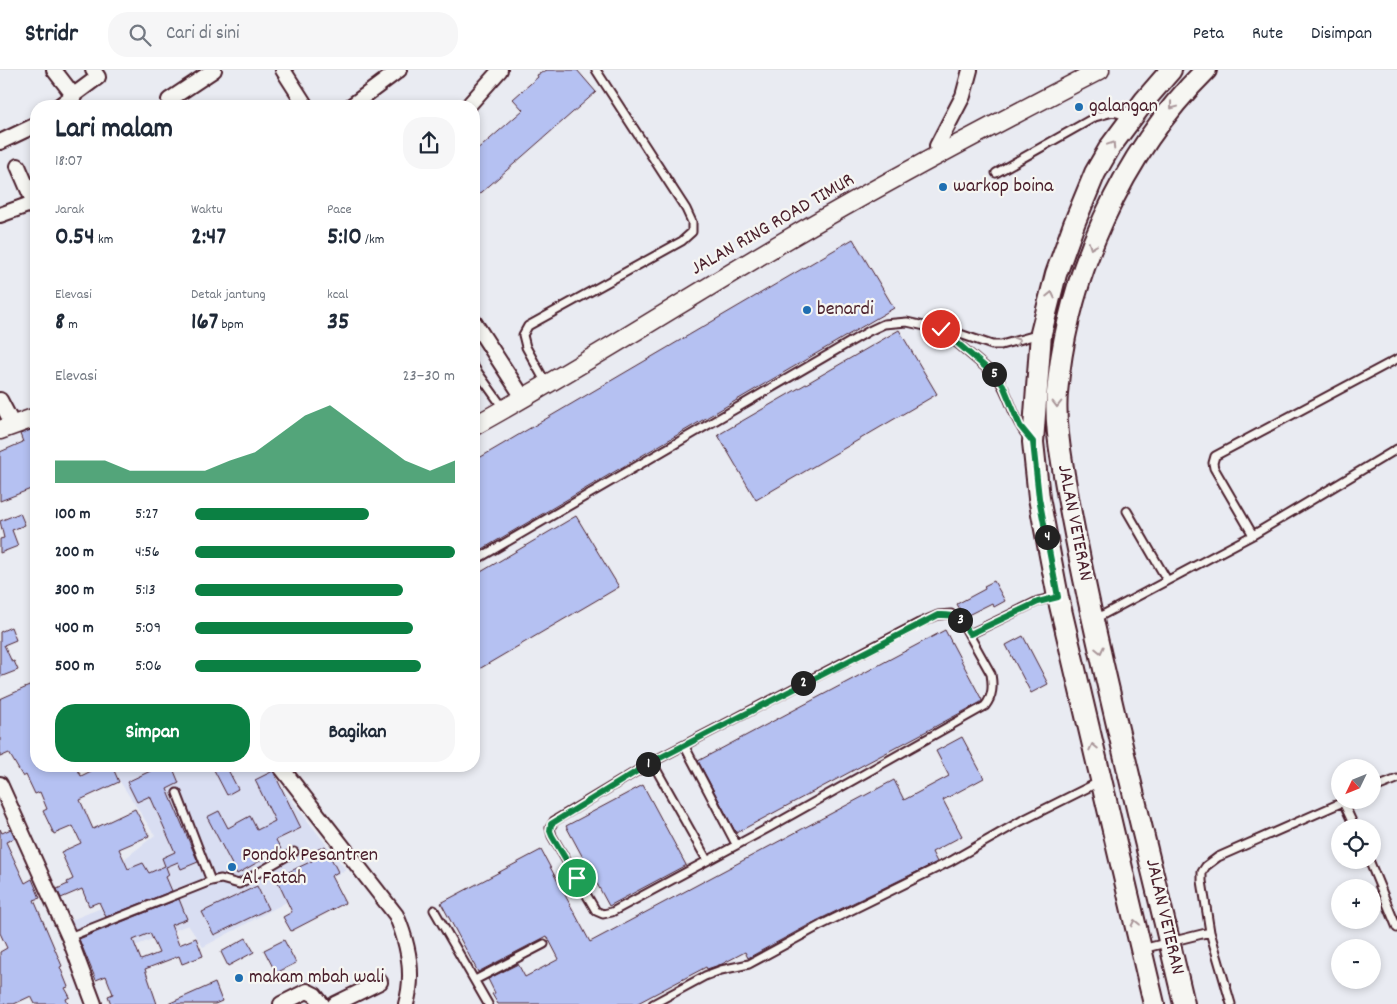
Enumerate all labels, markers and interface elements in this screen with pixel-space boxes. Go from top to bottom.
search box [108,12,458,57]
text: Stridr [25,18,78,52]
icon: search [126,21,154,49]
text: Cari di sini [166,21,240,48]
text: Peta [1193,22,1224,47]
text: Rute [1252,22,1283,47]
text: Disimpan [1311,22,1372,47]
place label: galangan [1089,93,1158,121]
one-way arrow [1171,100,1179,109]
marker: galangan [1073,101,1085,113]
text: Lari malam [55,111,173,151]
button: share [403,117,455,169]
one-way arrow [1106,142,1115,151]
text: 18:07 [55,150,82,173]
street label: JALAN RING ROAD TIMUR [686,167,860,283]
place label: warkop boina [953,173,1054,201]
marker: warkop boina [937,181,949,193]
text: Jarak [55,200,84,220]
text: Waktu [191,200,223,220]
text: Pace [327,200,352,220]
text: 0.54 [55,220,95,256]
text: 2:47 [191,220,226,256]
text: 5:10 [327,220,362,256]
text: km [95,230,113,250]
text: /km [362,230,384,250]
one-way arrow [1088,241,1098,250]
text: Elevasi [55,285,92,305]
text: Detak jantung [191,285,266,305]
text: kcal [327,285,348,305]
one-way arrow [1045,291,1056,299]
place label: benardi [817,296,874,324]
marker: benardi [801,304,813,316]
text: 8 [55,305,65,341]
text: 167 [191,305,218,341]
text: 35 [327,305,350,341]
pin [920,308,962,350]
text: m [65,315,78,335]
text: bpm [218,315,244,335]
icon: check [927,315,955,343]
one-way arrow [1013,337,1021,347]
pin: 5 [982,362,1006,386]
text: 5 [991,364,998,384]
text: Elevasi [55,365,97,388]
text: 23–30 m [402,365,455,388]
one-way arrow [1052,400,1062,408]
street label: JALAN VETERAN [1049,462,1099,584]
text: 100 m [55,503,91,526]
text: 5:27 [135,503,158,526]
pin: 4 [1034,524,1060,550]
text: 4 [1045,527,1050,547]
text: 200 m [55,541,94,564]
text: 4:56 [135,541,160,564]
text: 300 m [55,579,94,602]
text: 5:13 [135,579,156,602]
pin: 3 [948,608,972,632]
text: 3 [957,610,964,630]
text: 400 m [55,617,94,640]
text: 5:09 [135,617,161,640]
one-way arrow [1094,645,1105,654]
text: 500 m [55,655,95,678]
text: 5:06 [135,655,162,678]
pin: 2 [790,670,816,696]
text: 2 [800,673,807,693]
button: Simpan [55,704,250,762]
button: Bagikan [260,704,455,762]
one-way arrow [1088,743,1099,752]
pin: 1 [636,752,660,776]
text: 1 [647,754,650,774]
north arrow [1331,759,1381,809]
map controls [1331,759,1381,989]
button: locate [1331,819,1381,869]
place label: Pondok Pesantren Al Fatah [242,842,378,893]
street label: JALAN VETERAN [1137,856,1191,978]
pin [556,857,598,899]
marker: Pondok Pesantren Al Fatah [226,861,238,873]
icon: arrive [563,864,591,892]
button: + [1331,879,1381,929]
one-way arrow [1130,918,1141,927]
button: − [1331,939,1381,989]
place label: makam mbah wali [249,964,385,992]
marker: makam mbah wali [233,972,245,984]

